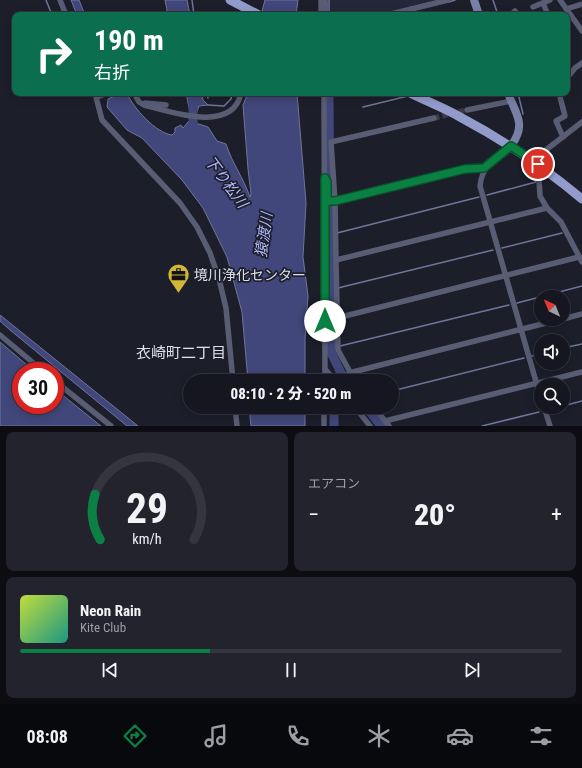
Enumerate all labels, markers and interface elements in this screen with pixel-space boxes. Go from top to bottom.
text: 190 m [94,24,164,57]
icon: right [28,28,80,80]
text: 右折 [94,62,130,83]
pin [521,147,555,181]
water label: 下り松川 [201,153,252,213]
icon: arrive [527,153,549,175]
water label: 猿渡川 [252,209,276,259]
office icon: 境川浄化センター [166,262,192,295]
place label: 境川浄化センター [194,267,306,283]
north arrow [534,290,570,326]
map controls [534,290,570,414]
position arrow [304,300,346,342]
button: sound [534,334,570,370]
district label: 衣崎町二丁目 [136,344,226,362]
speed limit sign: 30 [12,362,64,414]
button: search [534,378,570,414]
text: 08:10 · 2 分 · 520 m [231,385,351,403]
text: エアコン [308,476,360,491]
text: 29 [126,483,168,532]
text: 20° [414,497,456,532]
text: − [308,502,319,527]
text: + [551,502,562,527]
text: km/h [132,530,162,546]
text: Neon Rain [80,602,141,620]
text: Kite Club [80,620,126,635]
icon: previous [99,659,121,681]
icon: pause [280,659,302,681]
icon: next [461,659,483,681]
icon: directions [121,722,149,750]
icon: music [202,722,230,750]
icon: phone [284,722,312,750]
icon: climate [365,722,393,750]
icon: car [446,722,474,750]
icon: filters [527,722,555,750]
text: 08:08 [27,726,68,747]

